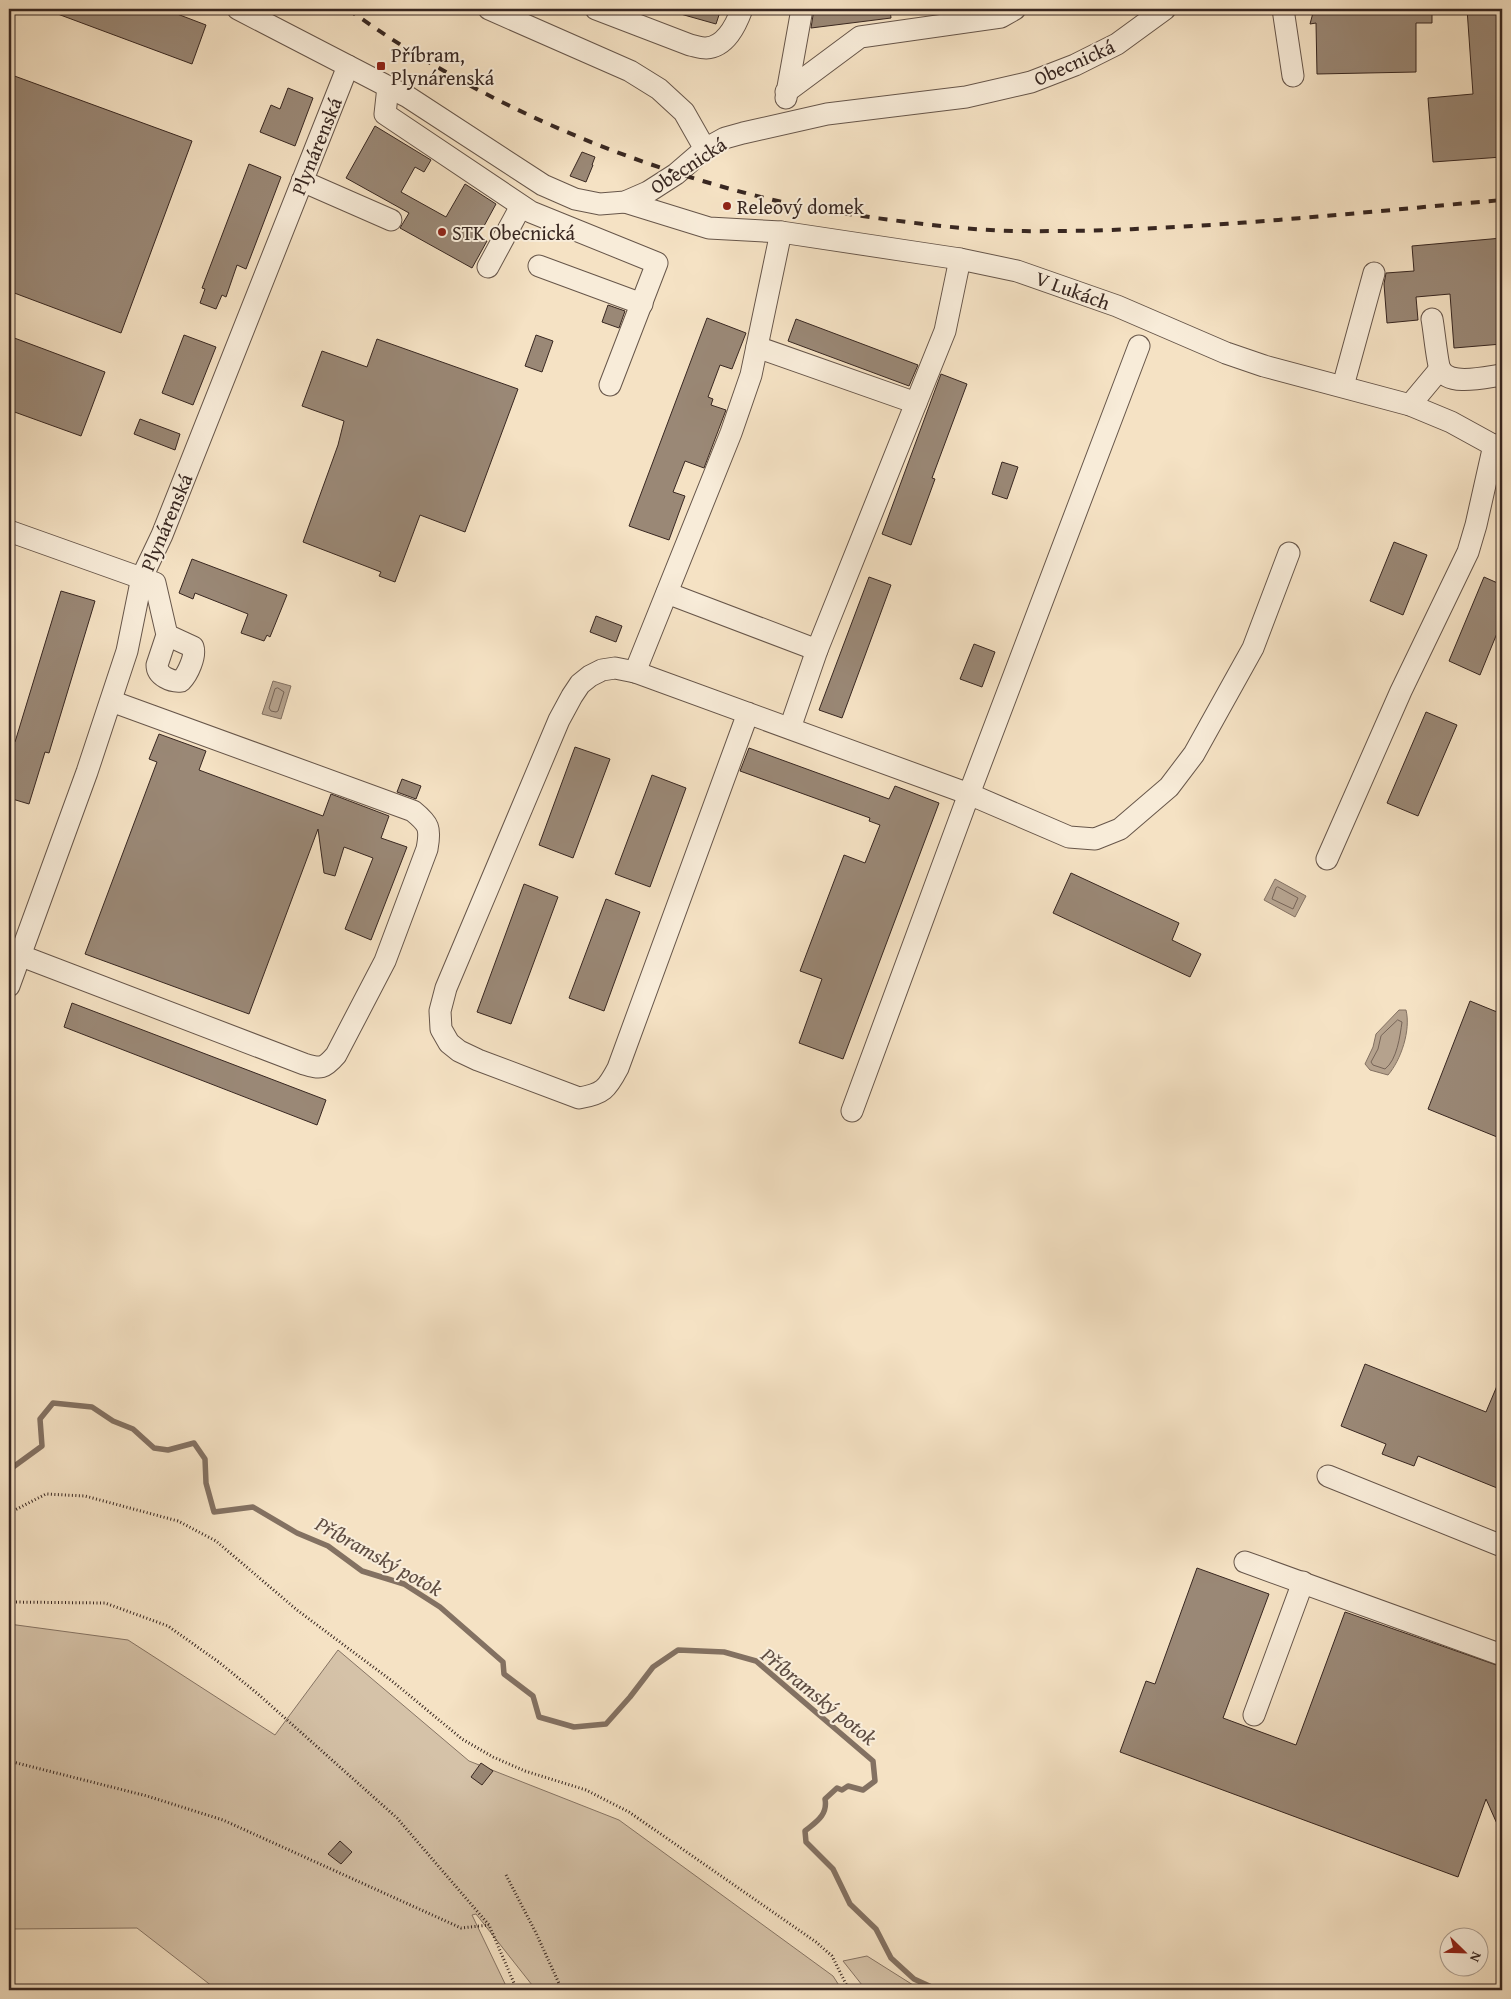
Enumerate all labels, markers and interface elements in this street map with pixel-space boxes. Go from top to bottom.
street label: Obecnická [1029,31,1120,93]
place label: Příbram, Plynárenská [391,40,495,92]
marker: Příbram, Plynárenská [375,60,387,72]
street label: Plynárenská [283,92,349,199]
street label: Obecnická [644,129,732,201]
place label: Releový domek [737,192,865,221]
marker: Releový domek [721,200,733,212]
place label: STK Obecnická [452,218,576,247]
marker: STK Obecnická [436,226,448,238]
street label: V Lukách [1032,263,1114,317]
street label: Plynárenská [133,468,200,575]
water label: Příbramský potok [309,1508,449,1604]
water label: Příbramský potok [754,1639,884,1753]
north arrow [1438,1926,1488,1976]
text: N [1465,1949,1487,1966]

